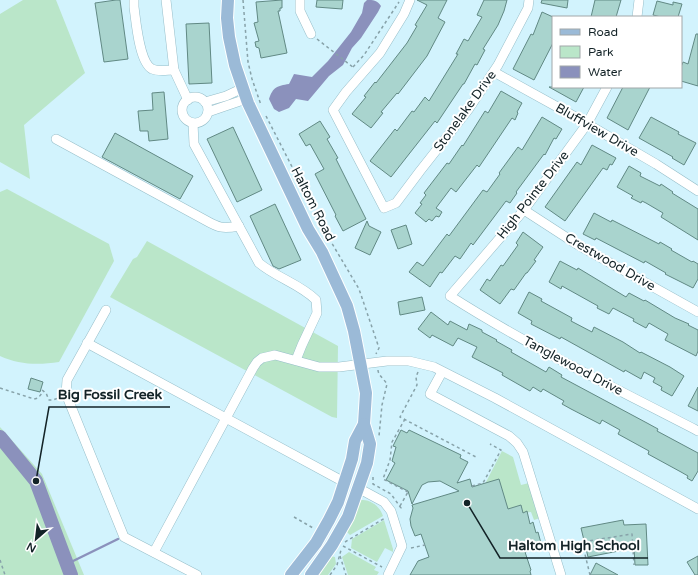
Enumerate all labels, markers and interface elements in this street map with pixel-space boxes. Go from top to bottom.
legend [552,16,682,88]
text: Road [588,25,618,39]
text: Park [588,45,614,59]
text: Water [588,65,623,79]
street label: Stonelake Drive [430,67,500,155]
street label: Bluffview Drive [553,100,641,160]
street label: High Pointe Drive [494,148,572,242]
street label: Haltom Road [287,164,339,244]
street label: Crestwood Drive [562,230,658,294]
street label: Tanglewood Drive [520,333,626,399]
callout: Big Fossil Creek [49,381,170,407]
text: Big Fossil Creek [58,386,163,403]
north arrow [16,519,56,559]
callout: Haltom High School [500,532,648,558]
text: Haltom High School [508,537,640,554]
text: N [25,540,38,555]

